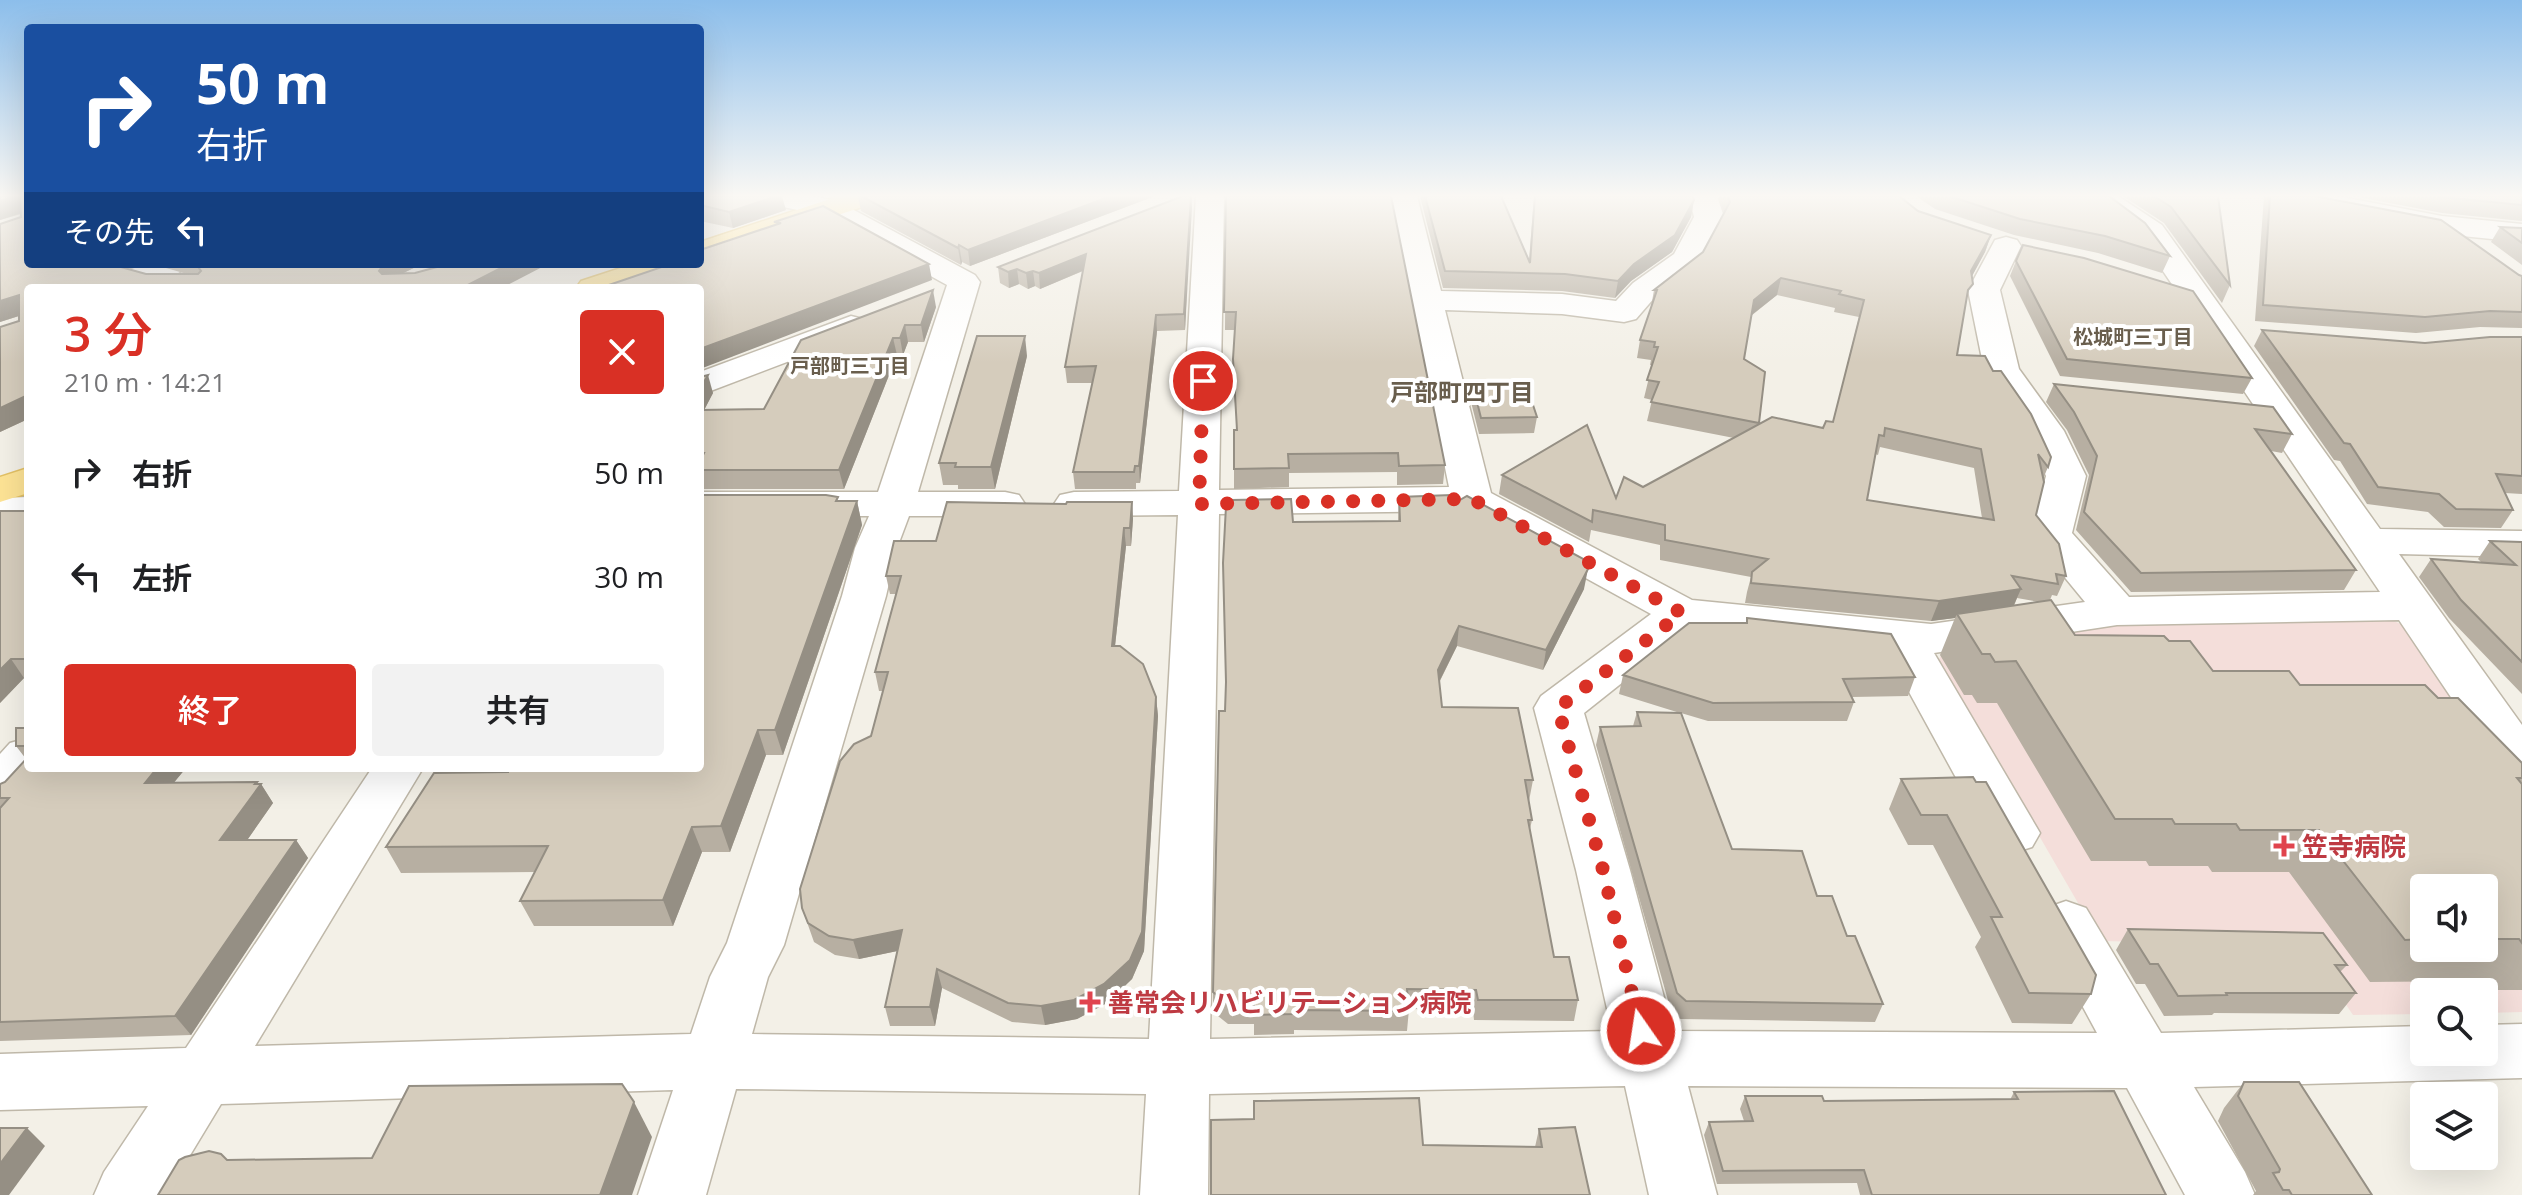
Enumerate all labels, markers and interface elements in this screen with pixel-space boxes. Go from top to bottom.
text: 50 m [196,44,330,120]
icon: right [64,56,168,160]
text: 右折 [196,120,268,169]
icon: left [170,208,214,252]
text: その先 [64,211,154,252]
text: 3 分 [64,301,152,366]
button: close [580,310,664,394]
district label: 松城町三丁目 [2073,323,2193,350]
pin [1169,347,1237,415]
district label: 戸部町三丁目 [790,352,910,379]
icon: arrive [1181,359,1225,403]
text: 210 m · 14:21 [64,364,226,400]
district label: 戸部町四丁目 [1390,375,1534,408]
icon: right [64,450,108,494]
text: 50 m [594,452,664,493]
text: 右折 [132,453,192,494]
icon: left [64,554,108,598]
text: 30 m [594,556,664,597]
text: 左折 [132,557,192,598]
button: 終了 [64,664,356,756]
button: 共有 [372,664,664,756]
place label: 笠寺病院 [2302,828,2406,864]
marker: 笠寺病院 [2273,835,2295,857]
map controls [2410,874,2498,1170]
button: sound [2410,874,2498,962]
button: search [2410,978,2498,1066]
place label: 善常会リハビリテーション病院 [1108,984,1471,1020]
position arrow [1599,989,1683,1073]
marker: 善常会リハビリテーション病院 [1079,991,1101,1013]
button: layers [2410,1082,2498,1170]

